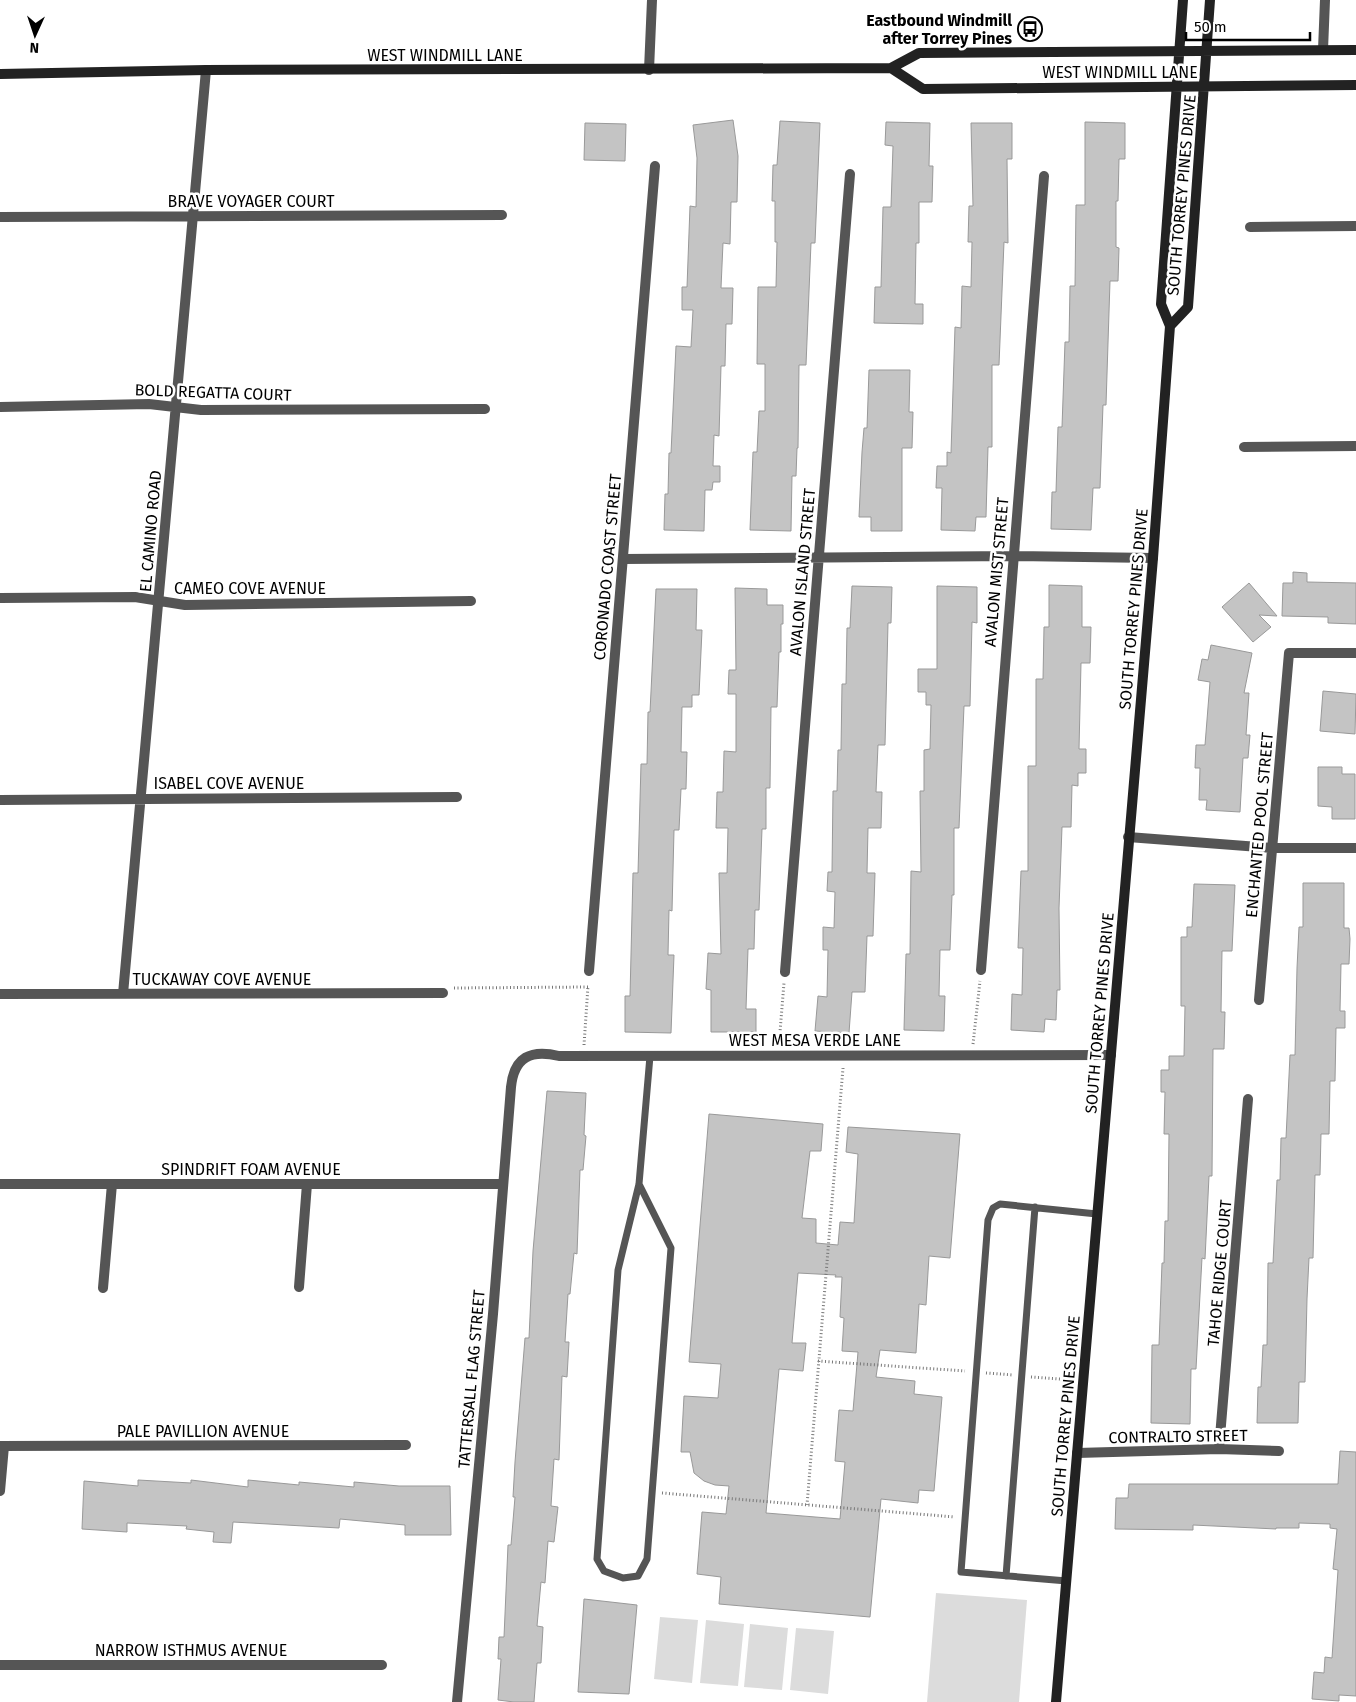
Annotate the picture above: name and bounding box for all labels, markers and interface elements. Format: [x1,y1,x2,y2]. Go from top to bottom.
north arrow [10,10,60,60]
scale bar [1186,10,1310,42]
place label: Eastbound Windmill after Torrey Pines [866,11,1012,48]
bus stop icon: Eastbound Windmill after Torrey Pines [1017,16,1043,42]
text: 50 m [1194,18,1227,36]
text: N [29,39,39,56]
street label: WEST WINDMILL LANE [367,46,523,65]
street label: WEST WINDMILL LANE [1042,63,1198,82]
street label: SOUTH TORREY PINES DRIVE [1163,94,1200,296]
street label: BRAVE VOYAGER COURT [168,192,335,211]
street label: BOLD REGATTA COURT [134,380,292,405]
street label: EL CAMINO ROAD [136,469,165,593]
street label: CORONADO COAST STREET [590,472,625,661]
street label: AVALON ISLAND STREET [786,487,819,657]
street label: AVALON MIST STREET [980,496,1013,648]
street label: SOUTH TORREY PINES DRIVE [1115,508,1152,710]
street label: CAMEO COVE AVENUE [174,579,326,598]
street label: ENCHANTED POOL STREET [1242,731,1277,919]
street label: ISABEL COVE AVENUE [154,774,304,793]
street label: SOUTH TORREY PINES DRIVE [1081,912,1118,1114]
street label: TUCKAWAY COVE AVENUE [133,970,311,989]
street label: WEST MESA VERDE LANE [729,1031,901,1050]
street label: SPINDRIFT FOAM AVENUE [161,1160,341,1179]
street label: TAHOE RIDGE COURT [1204,1198,1235,1347]
street label: TATTERSALL FLAG STREET [454,1288,489,1469]
street label: SOUTH TORREY PINES DRIVE [1047,1315,1084,1517]
street label: PALE PAVILLION AVENUE [117,1422,289,1441]
street label: CONTRALTO STREET [1108,1426,1248,1447]
street label: NARROW ISTHMUS AVENUE [95,1641,287,1660]

